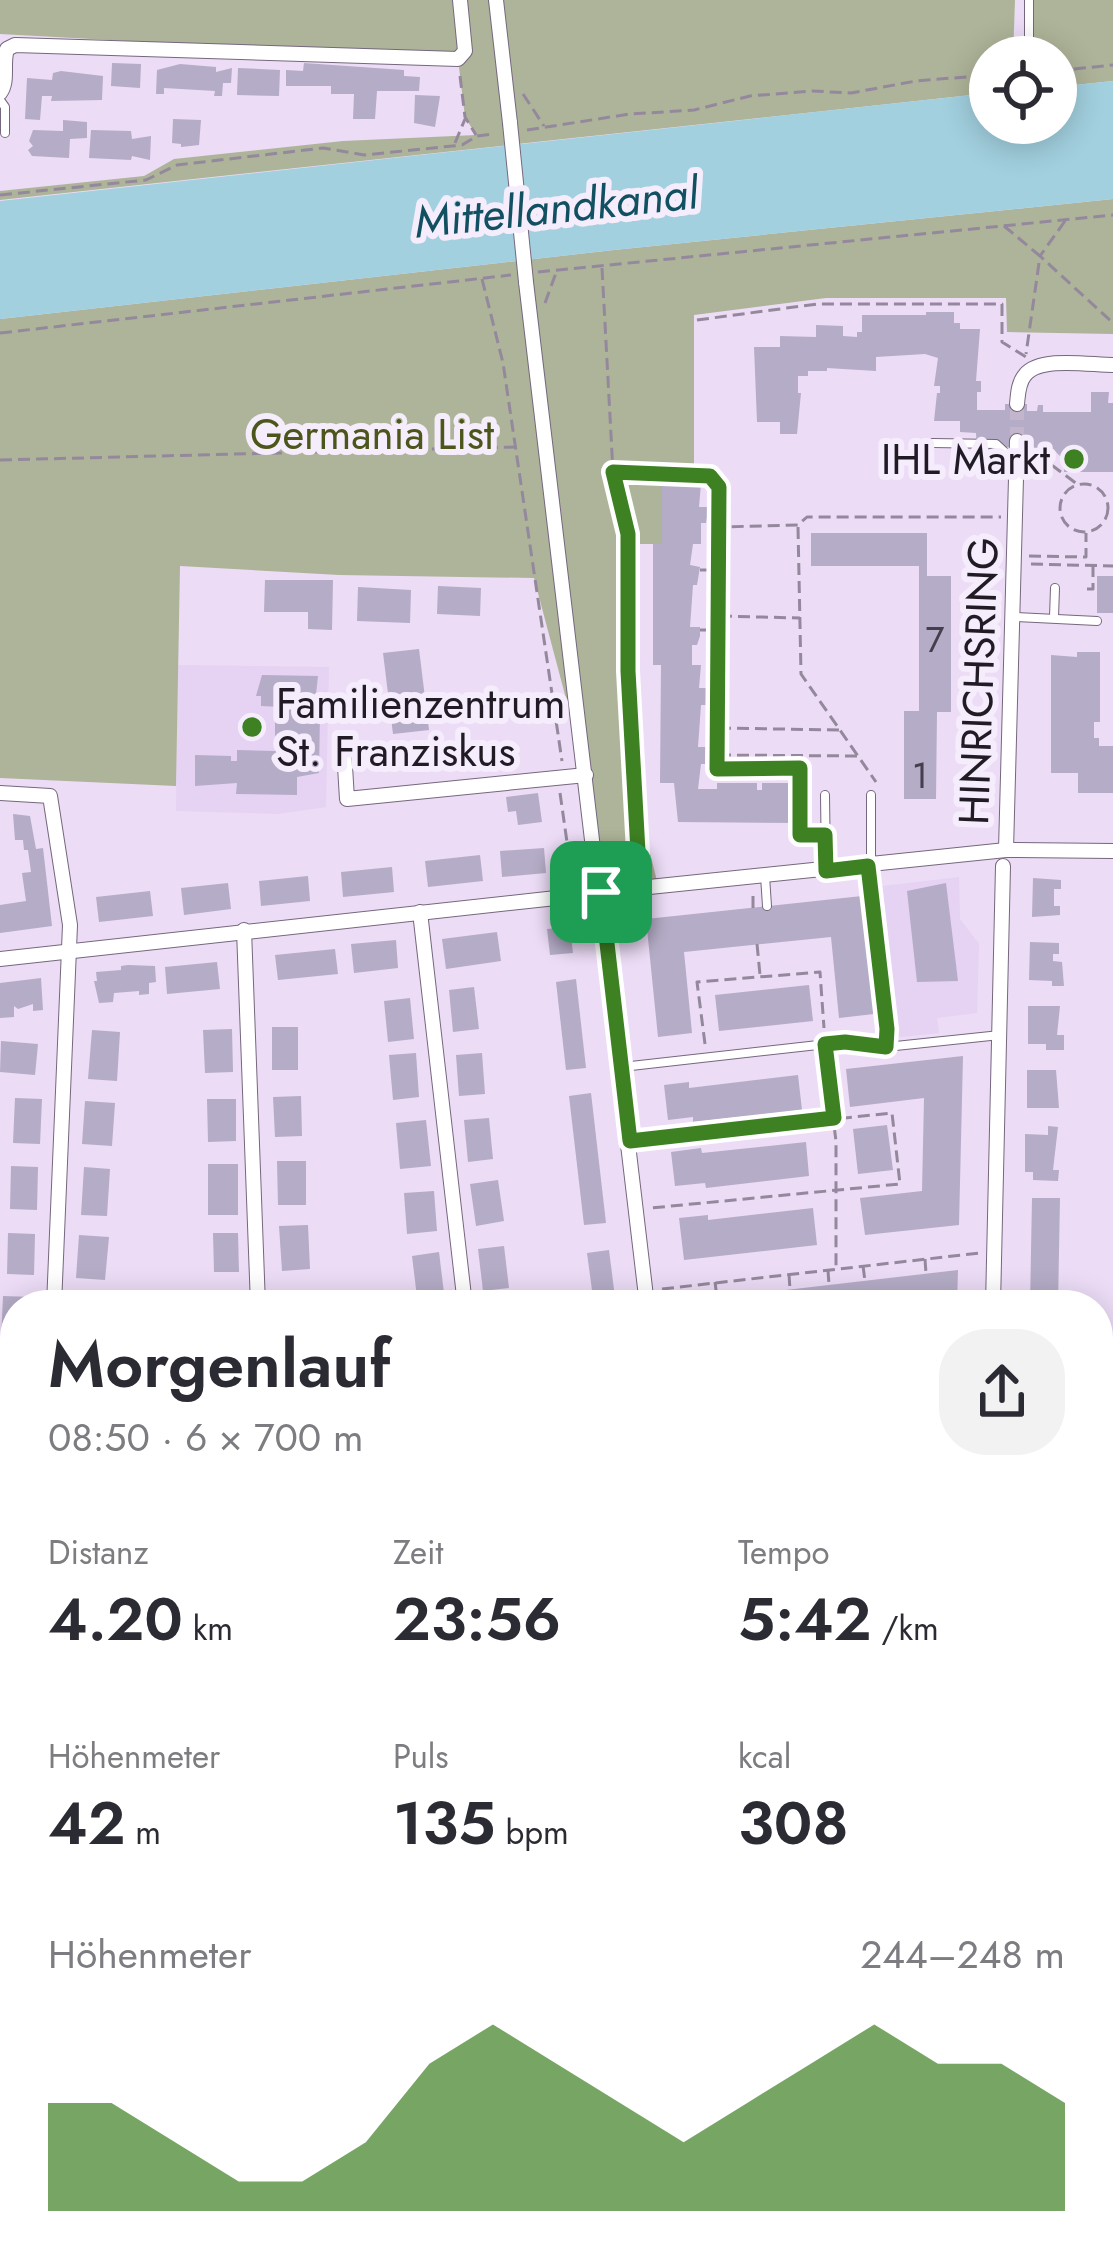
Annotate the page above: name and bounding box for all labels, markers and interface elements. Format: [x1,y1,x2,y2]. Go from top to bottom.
map controls [969,36,1077,144]
button: locate [969,36,1077,144]
water label: Mittellandkanal [411,160,703,255]
park label: Germania List [250,404,494,465]
place label: IHL Markt [881,429,1050,490]
marker: IHL Markt [1061,446,1087,472]
street label: HINRICHSRING [943,536,1014,826]
house number: 7 [926,613,945,665]
place label: Familienzentrum St. Franziskus [276,673,566,782]
marker: Familienzentrum St. Franziskus [239,714,265,740]
house number: 1 [912,749,928,801]
pin [550,841,652,943]
icon: arrive [568,859,634,925]
text: Morgenlauf [48,1316,391,1412]
button: share [939,1329,1065,1455]
text: 08:50 · 6 × 700 m [48,1409,363,1466]
text: Distanz [48,1529,149,1576]
text: Zeit [393,1529,444,1576]
text: Tempo [738,1529,830,1576]
text: 4.20 [48,1576,183,1663]
text: 23:56 [393,1576,561,1663]
text: 5:42 [738,1576,872,1663]
text: km [183,1605,233,1652]
text: /km [872,1605,939,1652]
text: Höhenmeter [48,1733,220,1780]
text: Puls [393,1733,449,1780]
text: kcal [738,1733,791,1780]
text: 42 [48,1780,125,1867]
text: 135 [393,1780,495,1867]
text: 308 [738,1780,849,1867]
text: m [125,1809,161,1856]
text: bpm [495,1809,569,1856]
text: Höhenmeter [48,1926,252,1983]
text: 244–248 m [860,1926,1065,1983]

